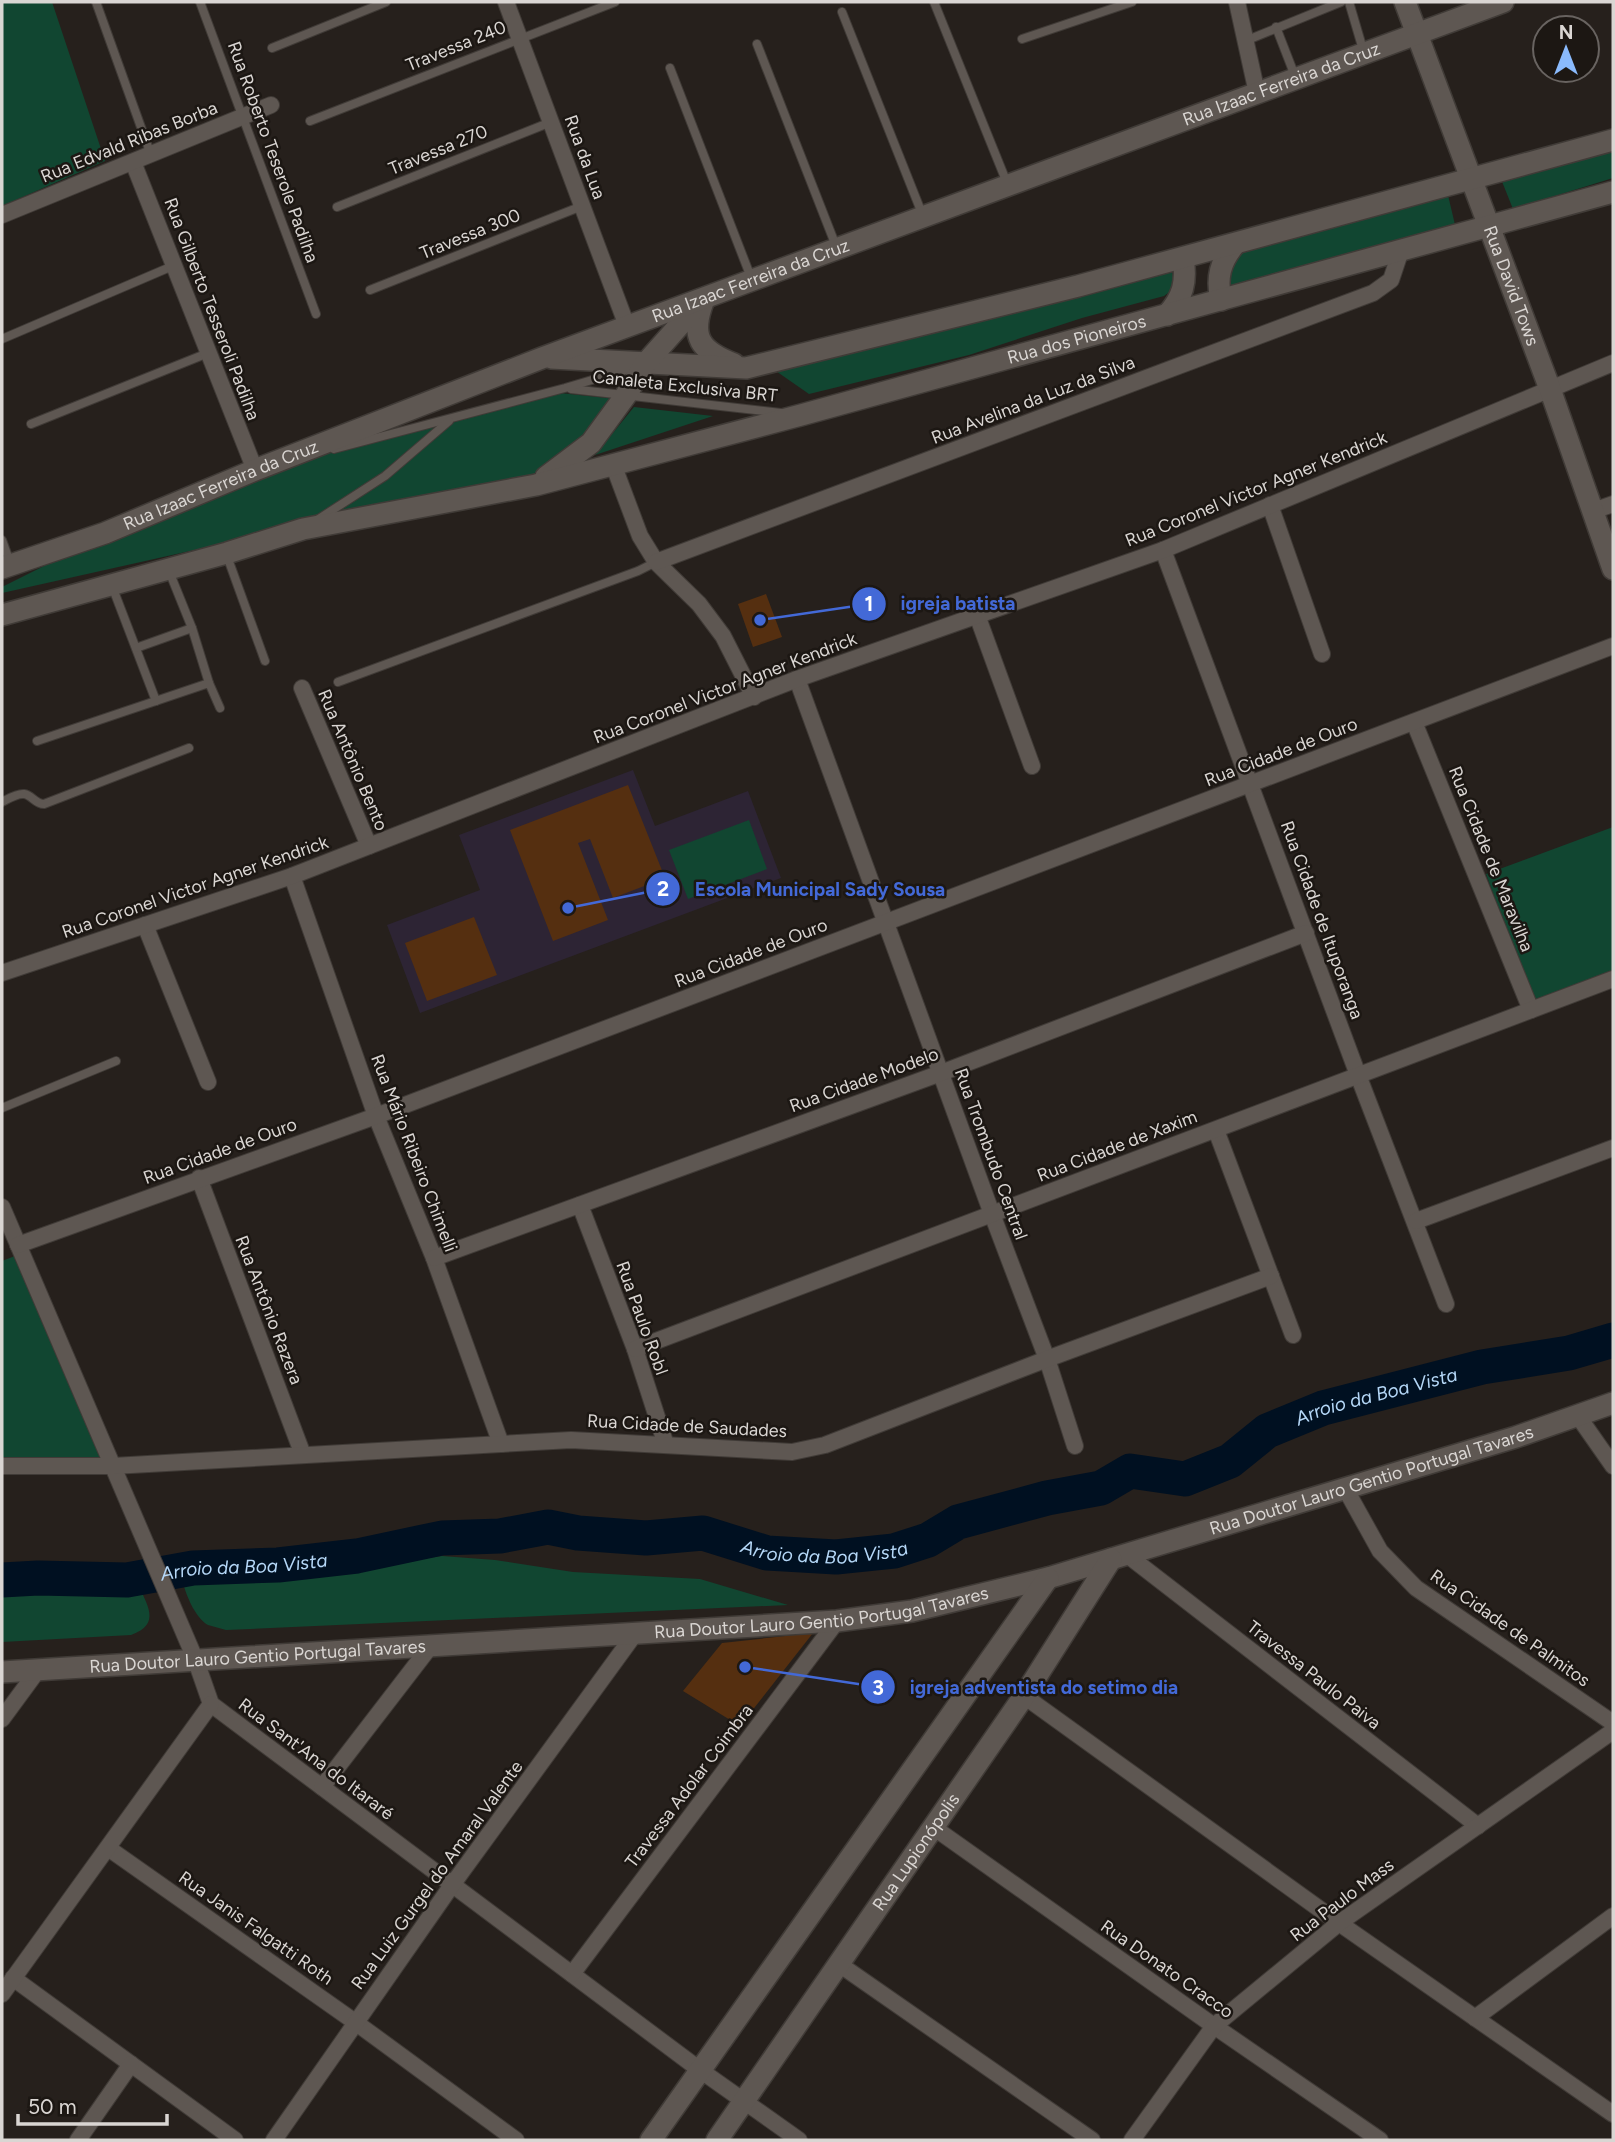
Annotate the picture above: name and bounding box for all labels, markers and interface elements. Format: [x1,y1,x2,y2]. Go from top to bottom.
north arrow [1531,14,1601,84]
street label: Travessa 240 [403,16,509,76]
text: N [1559,21,1573,44]
street label: Rua Izaac Ferreira da Cruz [1180,37,1383,131]
street label: Rua Roberto Teserole Padilha [223,38,323,266]
street label: Rua Edvald Ribas Borba [37,96,221,188]
street label: Rua da Lua [560,112,610,202]
street label: Travessa 270 [385,120,491,180]
street label: Rua Gilberto Tesseroli Padilha [159,195,265,423]
street label: Travessa 300 [417,204,523,264]
street label: Rua David Tows [1479,223,1544,349]
street label: Rua Izaac Ferreira da Cruz [649,234,852,327]
street label: Rua dos Pioneiros [1005,310,1148,369]
street label: Rua Avelina da Luz da Silva [928,351,1138,449]
street label: Canaleta Exclusiva BRT [591,365,779,407]
street label: Rua Coronel Victor Agner Kendrick [1122,426,1390,552]
street label: Rua Izaac Ferreira da Cruz [120,435,322,535]
callout: igreja batista [852,584,1030,624]
text: 1 [865,591,873,616]
text: igreja batista [901,592,1015,615]
street label: Rua Coronel Victor Agner Kendrick [590,627,860,748]
street label: Rua Antônio Bento [313,686,393,834]
street label: Rua Cidade de Ouro [1201,713,1361,791]
street label: Rua Cidade de Maravilha [1444,763,1538,955]
street label: Rua Cidade de Ituporanga [1276,818,1368,1022]
street label: Rua Coronel Victor Agner Kendrick [59,831,331,943]
callout: Escola Municipal Sady Sousa [645,869,959,909]
text: 2 [657,876,669,901]
text: Escola Municipal Sady Sousa [695,878,945,901]
street label: Rua Cidade de Ouro [671,914,831,992]
street label: Rua Cidade Modelo [786,1043,942,1117]
street label: Rua Mário Ribeiro Chimelli [366,1051,462,1255]
street label: Rua Trombudo Central [950,1065,1032,1243]
street label: Rua Cidade de Xaxim [1034,1105,1200,1187]
street label: Rua Cidade de Ouro [140,1113,300,1189]
street label: Rua Antônio Razera [230,1232,308,1388]
street label: Rua Paulo Robl [611,1258,673,1378]
water label: Arroio da Boa Vista [1291,1363,1460,1431]
street label: Rua Cidade de Saudades [586,1410,788,1442]
street label: Rua Doutor Lauro Gentio Portugal Tavares [1207,1421,1536,1540]
water label: Arroio da Boa Vista [737,1534,911,1569]
water label: Arroio da Boa Vista [158,1548,329,1586]
street label: Rua Cidade de Palmitos [1426,1565,1594,1691]
street label: Rua Doutor Lauro Gentio Portugal Tavares [654,1582,991,1643]
street label: Travessa Paulo Paiva [1243,1616,1385,1734]
street label: Rua Doutor Lauro Gentio Portugal Tavares [89,1635,426,1678]
callout: igreja adventista do setimo dia [861,1667,1192,1707]
text: 3 [872,1675,884,1700]
text: igreja adventista do setimo dia [910,1676,1178,1699]
street label: Rua Sant'Ana do Itararé [234,1693,398,1825]
street label: Travessa Adolar Coimbra [620,1700,758,1872]
street label: Rua Luiz Gurgel do Amaral Valente [347,1756,528,1994]
street label: Rua Lupionópolis [868,1789,964,1915]
street label: Rua Paulo Mass [1286,1854,1398,1946]
street label: Rua Janis Falgatti Roth [174,1866,338,1990]
street label: Rua Donato Cracco [1096,1915,1238,2023]
scale bar [18,2082,166,2126]
text: 50 m [28,2094,77,2119]

